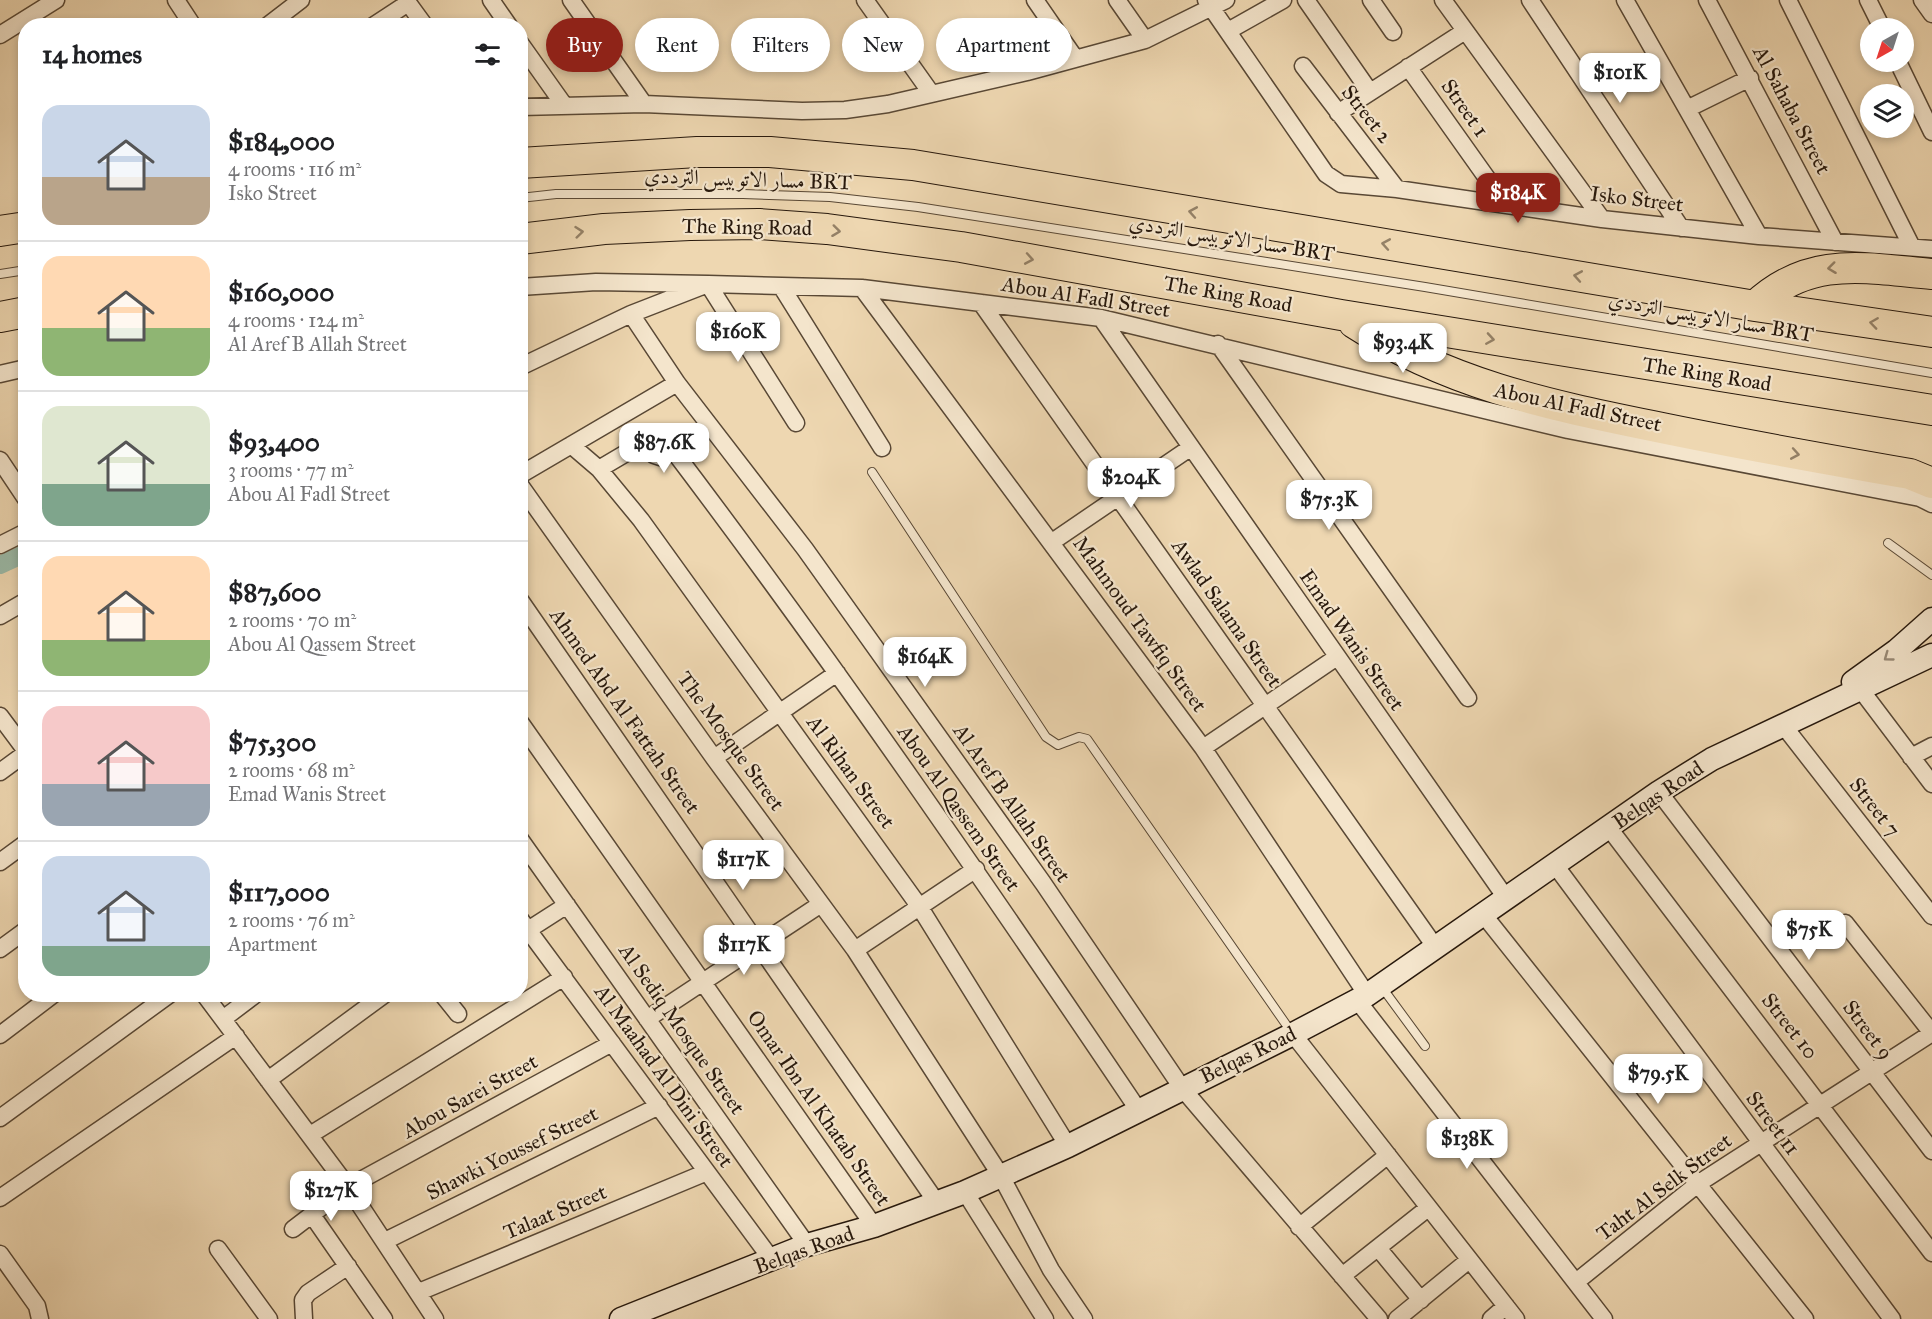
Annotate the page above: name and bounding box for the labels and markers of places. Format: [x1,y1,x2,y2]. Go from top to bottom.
pin: $101K [1578,53,1662,104]
pin: $184K [1476,173,1560,224]
pin: $160K [696,312,780,363]
pin: $93.4K [1354,323,1452,374]
pin: $87.6K [615,423,713,474]
pin: $204K [1089,458,1173,509]
pin: $75.3K [1280,480,1378,531]
pin: $164K [883,637,967,688]
pin: $117K [701,840,785,891]
pin: $75K [1773,910,1845,961]
pin: $117K [702,925,786,976]
pin: $79.5K [1609,1054,1707,1105]
pin: $138K [1425,1119,1509,1170]
pin: $127K [289,1171,373,1222]

